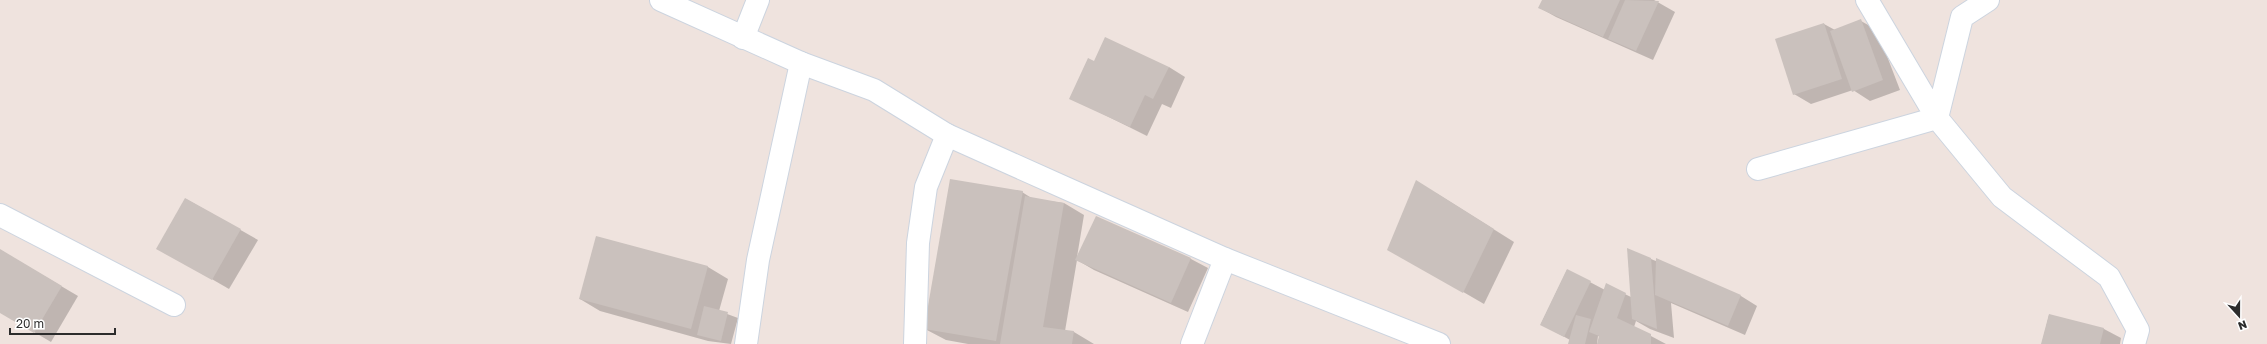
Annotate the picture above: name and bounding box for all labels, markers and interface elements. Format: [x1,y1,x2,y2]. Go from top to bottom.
north arrow [2219,296,2259,336]
scale bar [10,310,115,336]
text: 20 m [16,316,44,331]
text: N [2237,318,2249,333]

